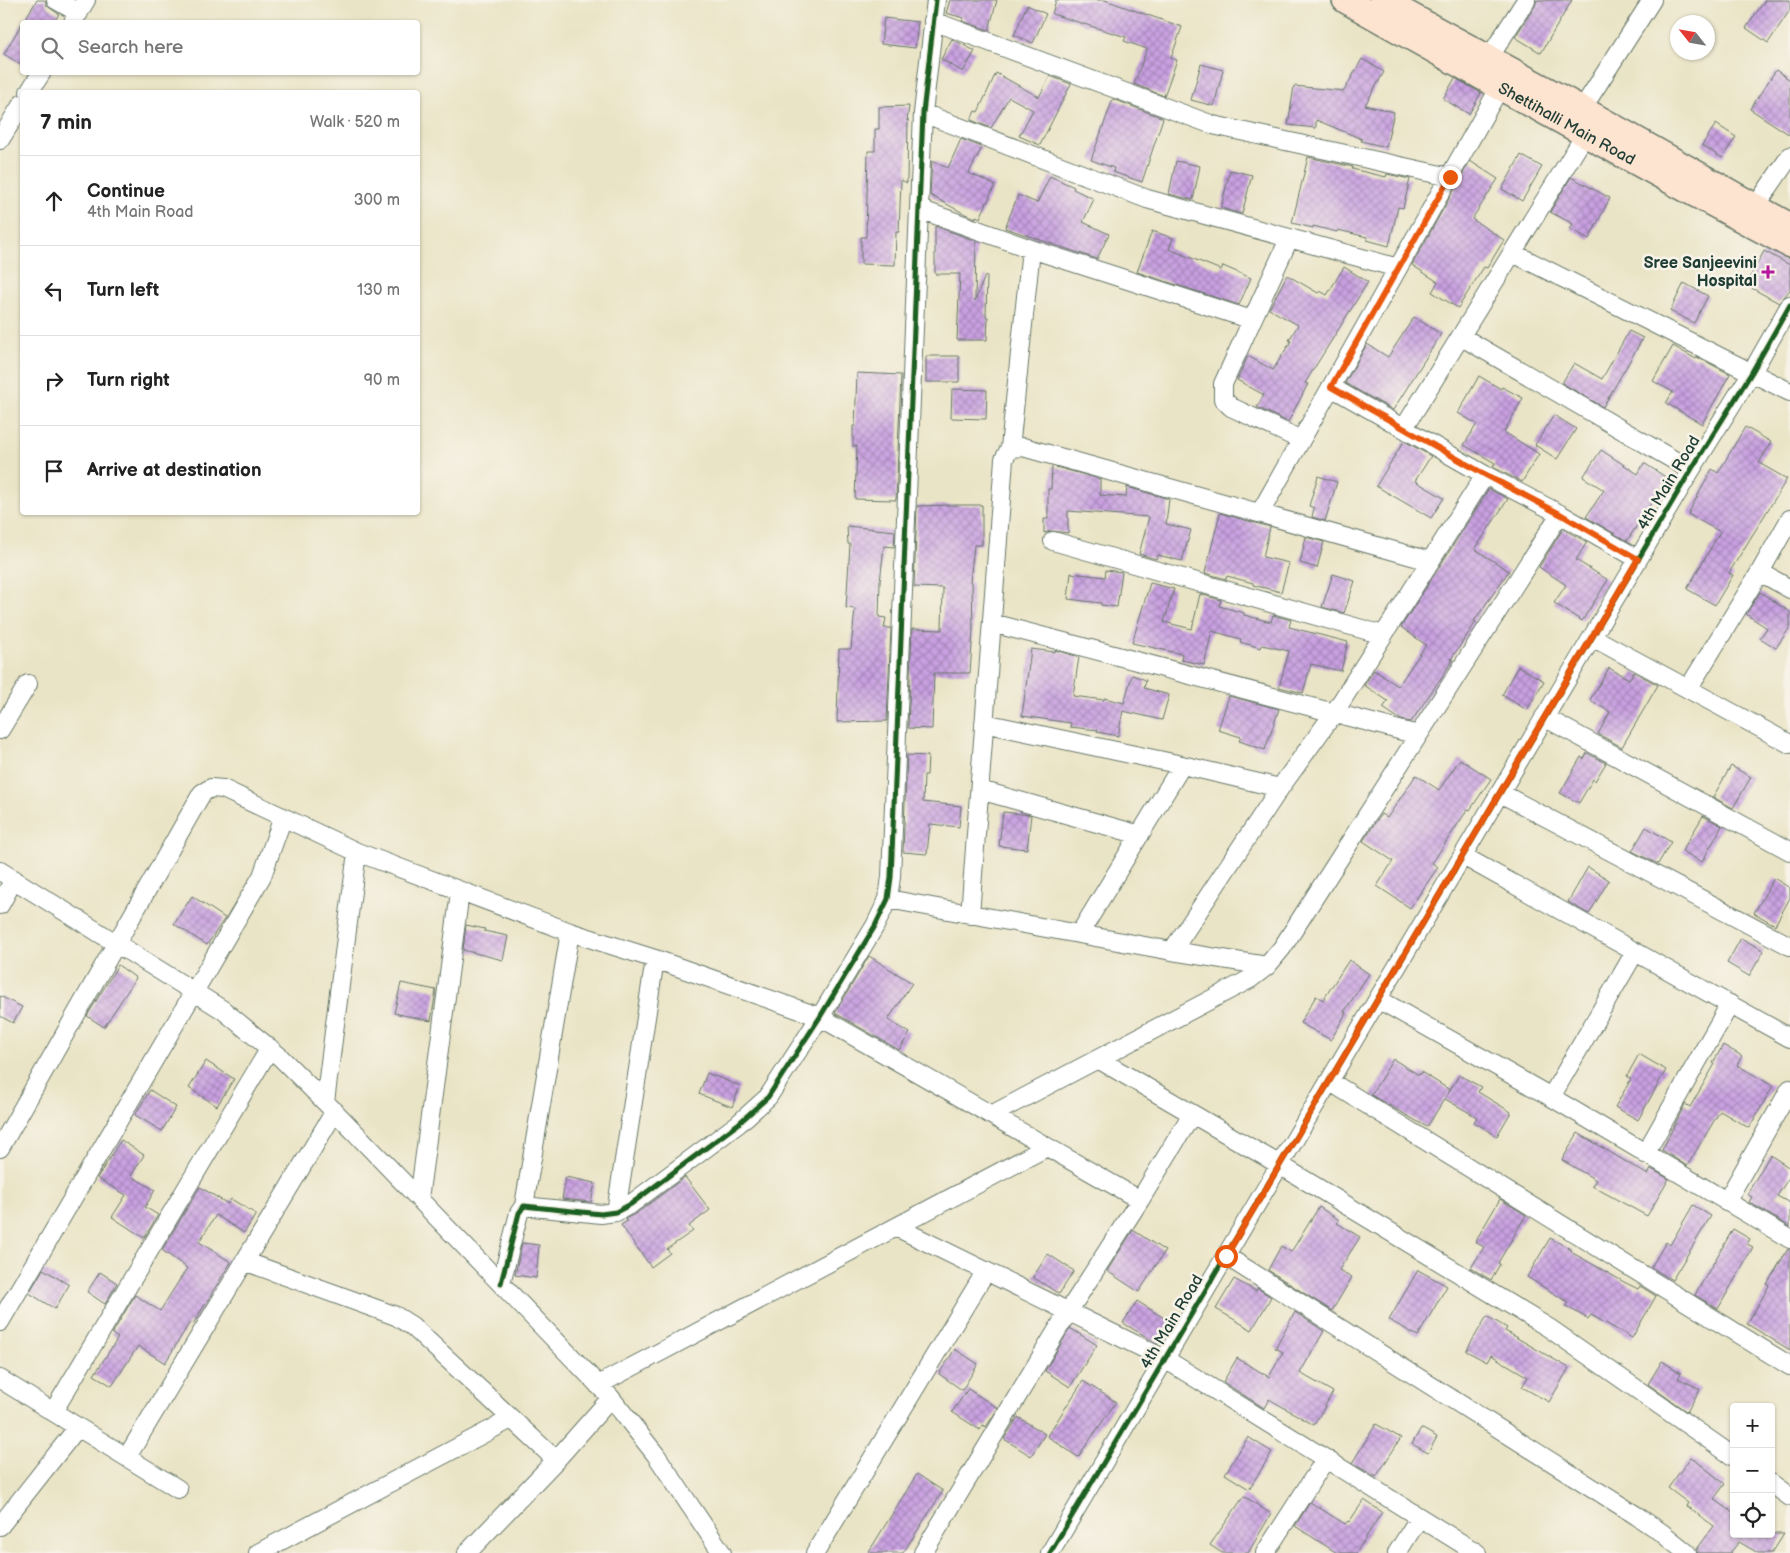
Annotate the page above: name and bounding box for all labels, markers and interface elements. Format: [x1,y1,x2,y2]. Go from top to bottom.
north arrow [1670,15,1715,60]
search box [20,20,420,75]
icon: search [38,34,66,62]
text: Search here [78,36,183,59]
street label: Shettihalli Main Road [1495,79,1638,169]
text: 7 min [40,110,92,135]
text: Walk · 520 m [310,113,400,132]
route end [1439,166,1462,189]
text: Continue [87,180,165,203]
icon: ahead [40,187,68,215]
text: 300 m [354,191,400,210]
text: 4th Main Road [87,203,193,222]
place label: Sree Sanjeevini Hospital [1644,254,1757,291]
marker: Sree Sanjeevini Hospital [1761,265,1775,279]
icon: left [40,277,68,305]
text: Turn left [87,279,159,302]
text: 130 m [357,281,400,300]
icon: right [40,367,68,395]
text: Turn right [87,369,170,392]
text: 90 m [364,371,400,390]
street label: 4th Main Road [1633,432,1705,534]
icon: arrive [40,457,68,485]
text: Arrive at destination [87,459,262,482]
route start [1215,1245,1238,1268]
street label: 4th Main Road [1136,1271,1208,1373]
map controls [1730,1403,1775,1538]
button: + [1730,1403,1775,1448]
button: − [1730,1448,1775,1493]
button: locate [1730,1493,1775,1538]

